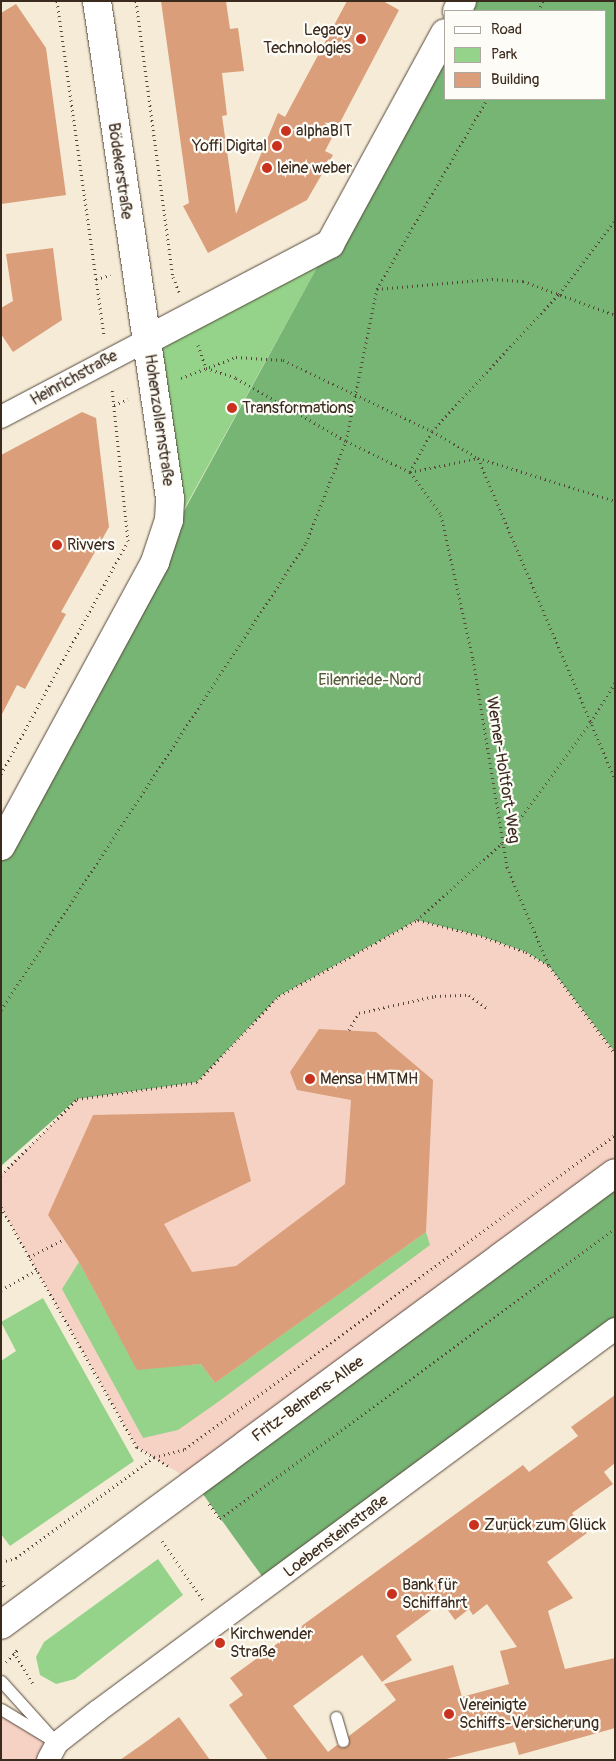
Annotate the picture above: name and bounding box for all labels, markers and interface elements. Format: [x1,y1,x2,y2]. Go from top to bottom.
legend [444,10,606,100]
place label: Legacy Technologies [263,20,351,58]
text: Road [491,20,522,39]
marker: Legacy Technologies [355,33,367,45]
text: Park [491,45,517,64]
text: Building [491,70,539,89]
street label: Bödekerstraße [104,121,136,221]
place label: alphaBIT [296,121,352,141]
marker: alphaBIT [280,125,292,137]
place label: Yoffi Digital [192,136,267,156]
marker: Yoffi Digital [271,140,283,152]
place label: leine weber [277,158,352,178]
marker: leine weber [261,162,273,174]
street label: Heinrichstraße [27,346,121,410]
street label: Hohenzollernstraße [140,353,178,487]
place label: Transformations [242,398,354,418]
marker: Transformations [226,402,238,414]
place label: Rivvers [67,535,115,555]
marker: Rivvers [51,539,63,551]
park label: Eilenriede-Nord [318,670,422,690]
street label: Werner-Holtfort-Weg [482,695,524,845]
place label: Mensa HMTMH [320,1069,418,1089]
marker: Mensa HMTMH [304,1073,316,1085]
street label: Fritz-Behrens-Allee [248,1352,368,1446]
street label: Loebensteinstraße [280,1490,392,1582]
place label: Zurück zum Glück [484,1515,606,1535]
marker: Zurück zum Glück [468,1519,480,1531]
place label: Bank für Schiffahrt [402,1575,468,1613]
marker: Bank für Schiffahrt [386,1588,398,1600]
place label: Kirchwender Straße [230,1624,313,1662]
marker: Kirchwender Straße [214,1637,226,1649]
place label: Vereinigte Schiffs-Versicherung [459,1695,599,1733]
marker: Vereinigte Schiffs-Versicherung [443,1708,455,1720]

